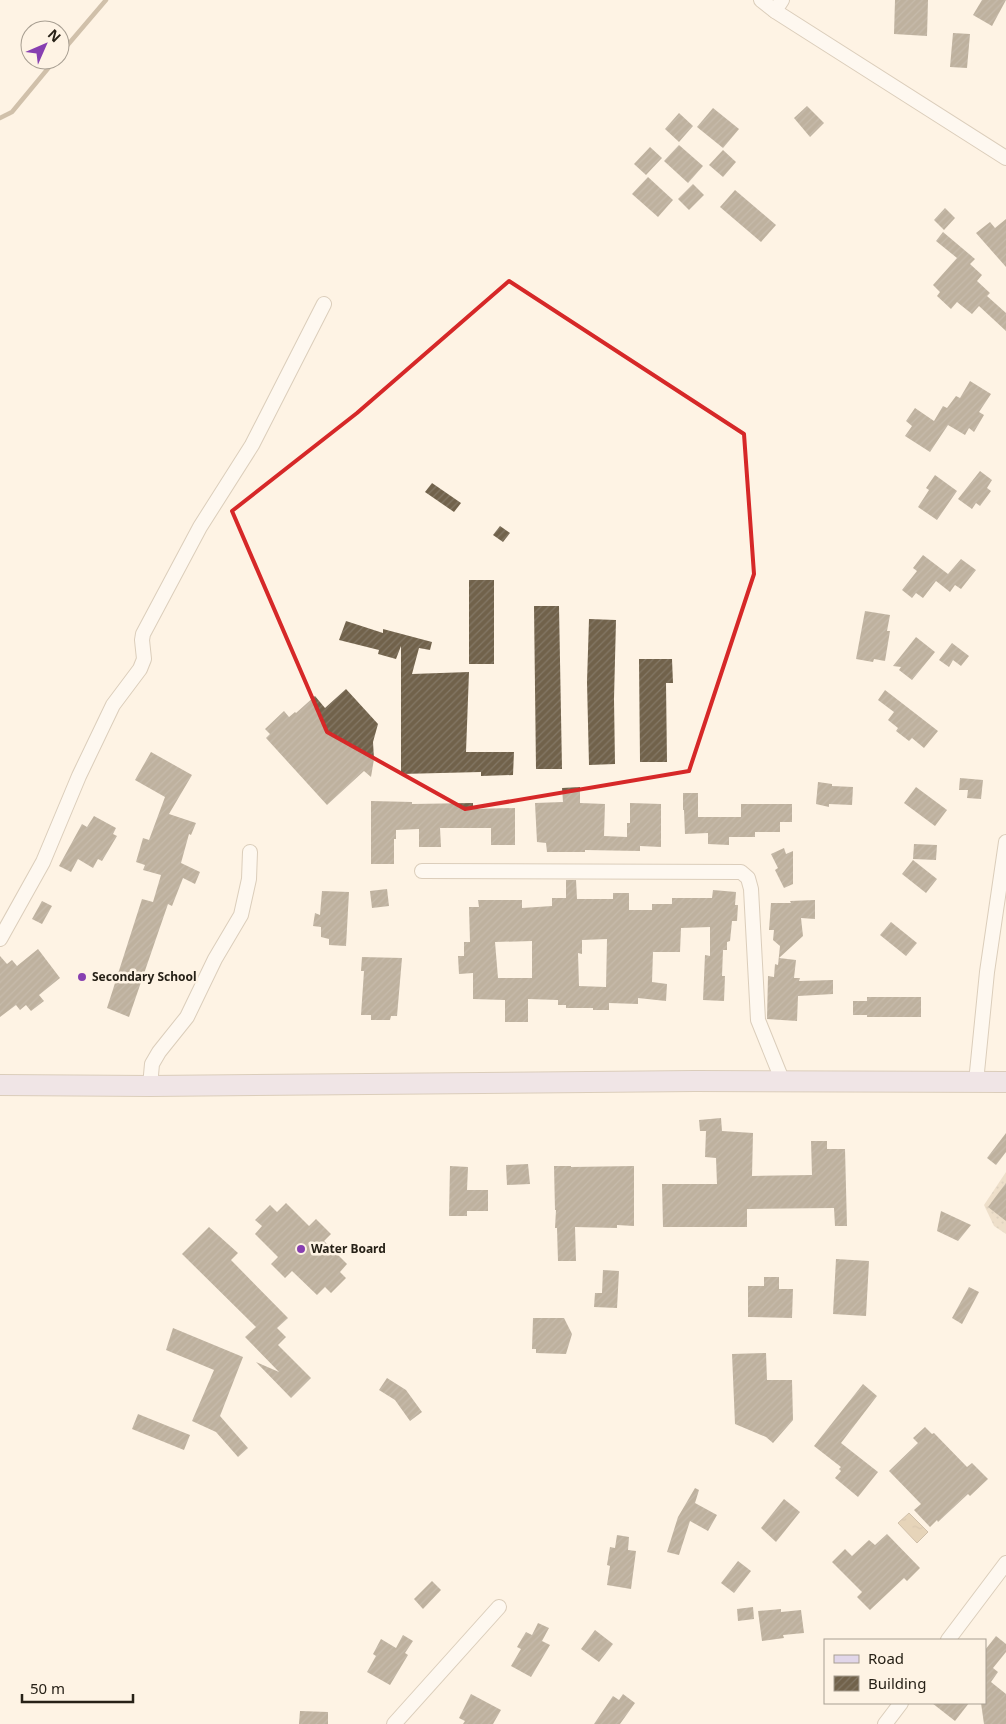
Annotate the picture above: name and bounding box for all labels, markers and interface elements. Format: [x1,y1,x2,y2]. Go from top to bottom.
north arrow [20,20,70,70]
text: N [44,25,65,46]
place label: Secondary School [92,968,197,985]
marker: Secondary School [76,971,88,983]
place label: Water Board [311,1240,386,1257]
marker: Water Board [295,1243,307,1255]
legend [824,1639,986,1704]
text: Road [868,1648,904,1668]
scale bar [22,1672,134,1704]
text: Building [868,1673,926,1693]
text: 50 m [30,1678,65,1698]

